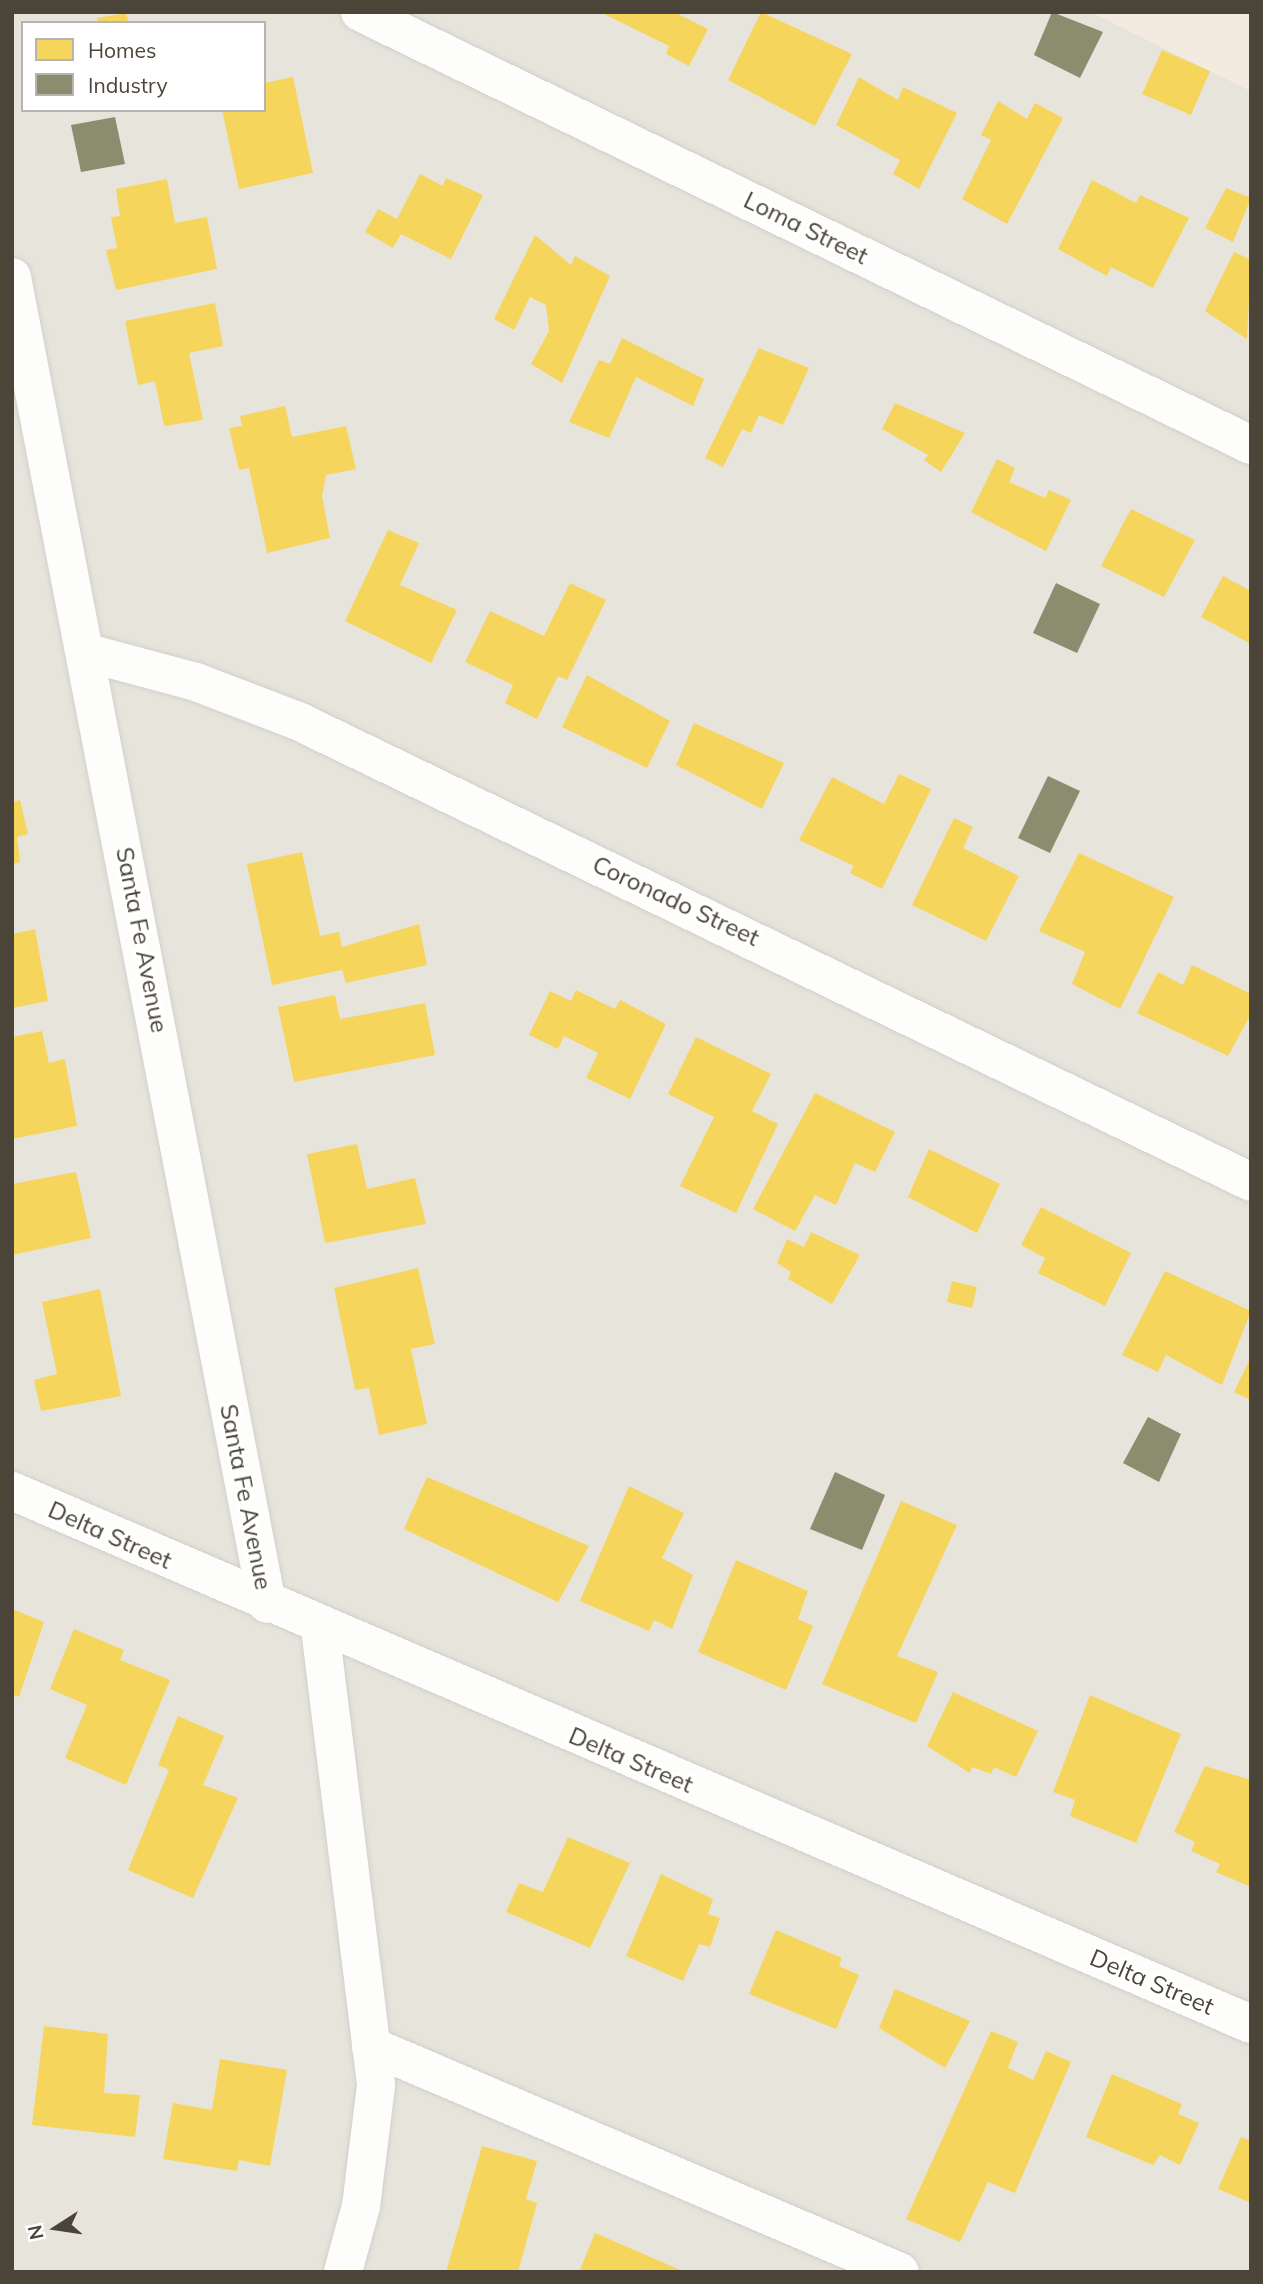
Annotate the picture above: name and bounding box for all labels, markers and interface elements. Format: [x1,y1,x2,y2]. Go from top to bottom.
legend [21,21,266,112]
text: Homes [88,37,156,63]
text: Industry [88,72,168,98]
street label: Loma Street [739,186,873,270]
street label: Santa Fe Avenue [110,845,174,1035]
street label: Coronado Street [588,850,764,952]
street label: Santa Fe Avenue [214,1402,278,1592]
street label: Delta Street [44,1495,176,1575]
street label: Delta Street [565,1721,697,1799]
street label: Delta Street [1086,1943,1218,2021]
north arrow [21,2193,91,2263]
text: N [22,2223,49,2242]

